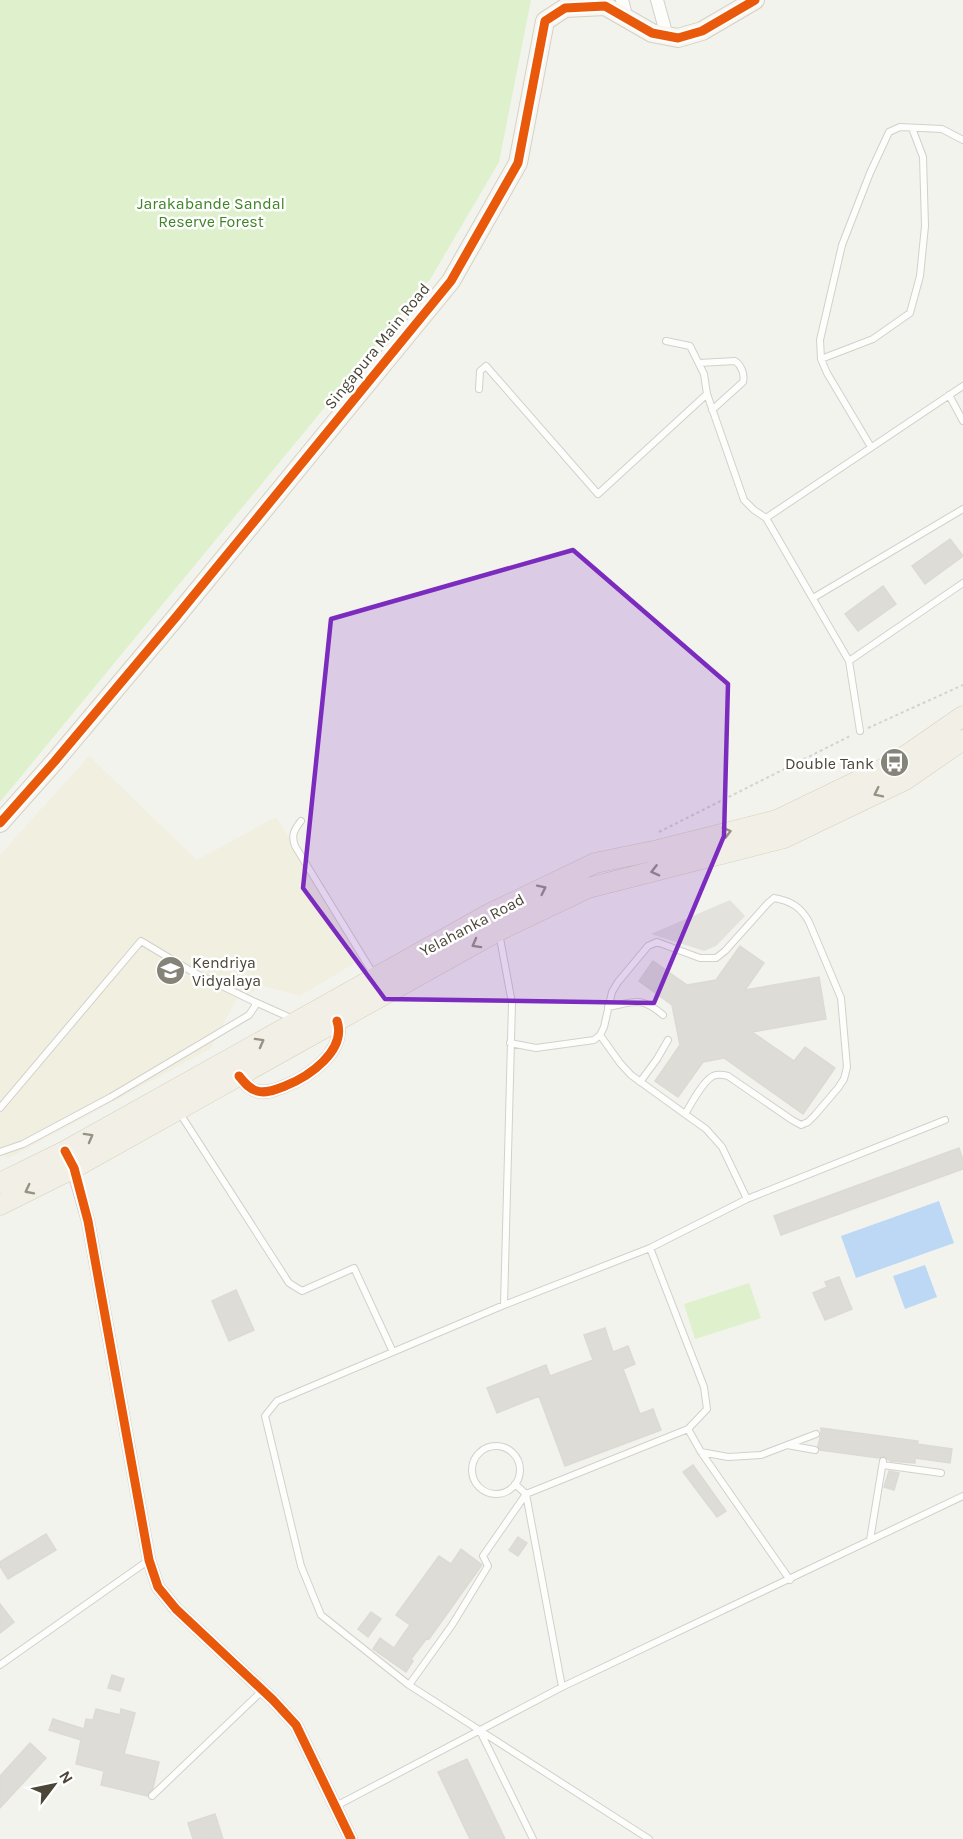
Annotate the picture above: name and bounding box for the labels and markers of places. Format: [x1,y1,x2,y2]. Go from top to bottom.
bus stop icon: Double Tank [879,747,911,779]
place label: Double Tank [785,754,874,773]
place label: Kendriya Vidyalaya [192,953,261,990]
school or university icon: Kendriya Vidyalaya [155,955,187,987]

